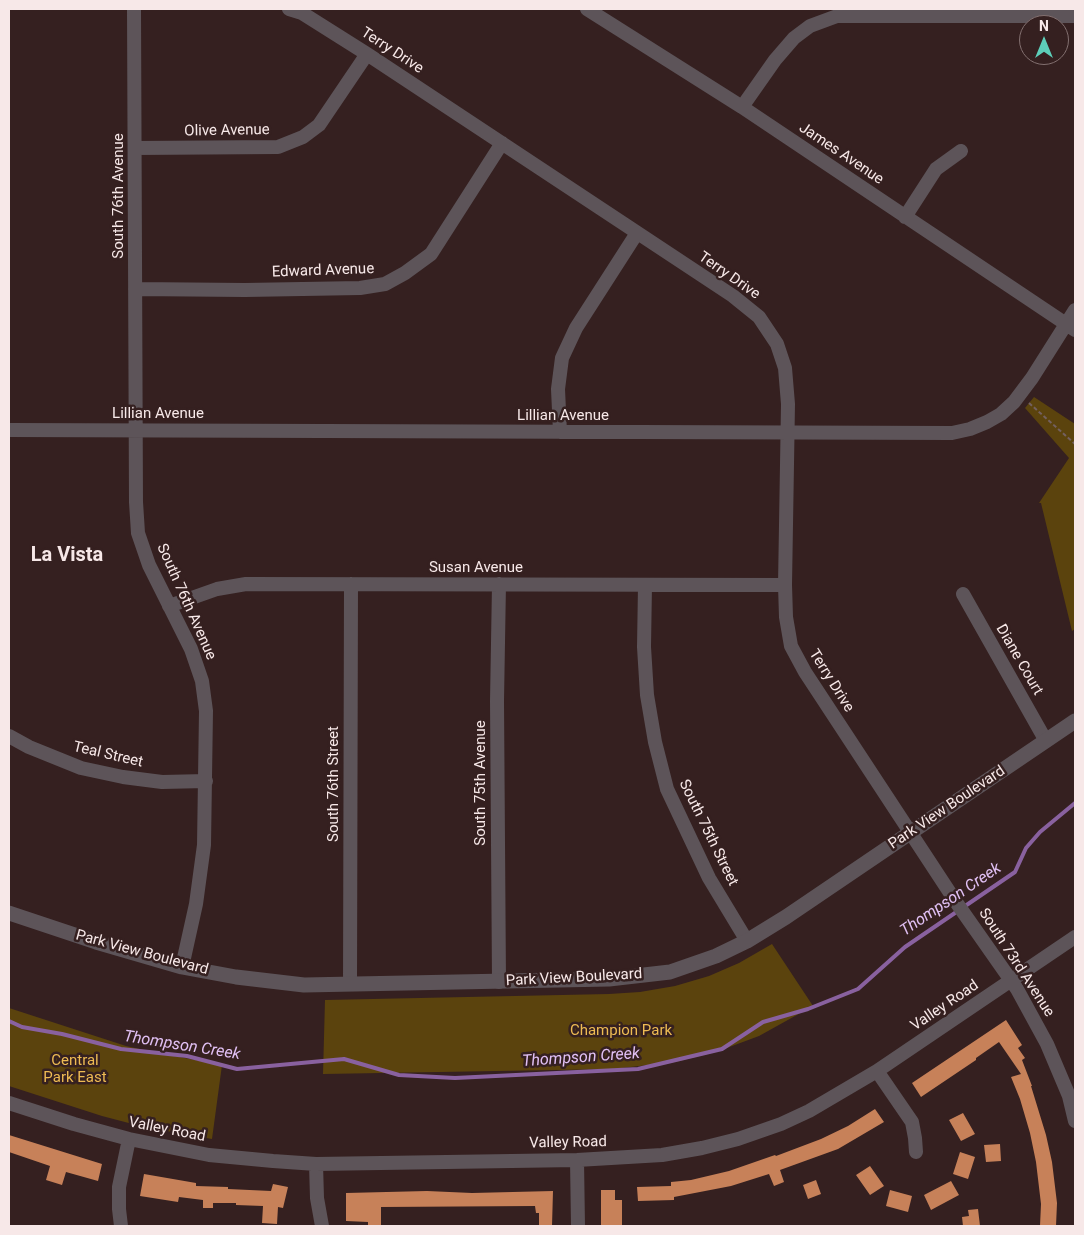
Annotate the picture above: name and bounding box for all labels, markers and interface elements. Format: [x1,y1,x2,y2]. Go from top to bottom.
north arrow [1019,15,1069,65]
text: N [1039,18,1049,34]
street label: Terry Drive [357,24,427,78]
street label: James Avenue [795,119,887,189]
street label: Olive Avenue [184,121,270,141]
street label: South 76th Avenue [110,133,128,259]
street label: Terry Drive [695,248,763,304]
street label: Edward Avenue [271,260,375,282]
street label: Lillian Avenue [112,405,204,423]
street label: Lillian Avenue [517,407,609,425]
street label: South 76th Avenue [152,541,220,663]
district label: La Vista [31,544,103,568]
street label: Susan Avenue [429,559,523,577]
street label: Diane Court [992,621,1046,699]
street label: Terry Drive [805,646,857,716]
street label: South 75th Avenue [472,720,490,846]
street label: South 76th Street [325,726,343,842]
street label: Teal Street [71,738,145,772]
street label: Park View Boulevard [885,762,1009,854]
street label: South 75th Street [674,777,742,889]
water label: Thompson Creek [897,859,1005,941]
street label: South 73rd Avenue [974,905,1058,1021]
street label: Park View Boulevard [74,927,210,979]
street label: Park View Boulevard [505,965,643,991]
street label: Valley Road [908,977,982,1035]
park label: Champion Park [570,1022,672,1040]
water label: Thompson Creek [122,1027,242,1065]
water label: Thompson Creek [522,1044,640,1072]
park label: Central Park East [43,1052,107,1087]
street label: Valley Road [127,1114,207,1146]
street label: Valley Road [529,1133,607,1153]

